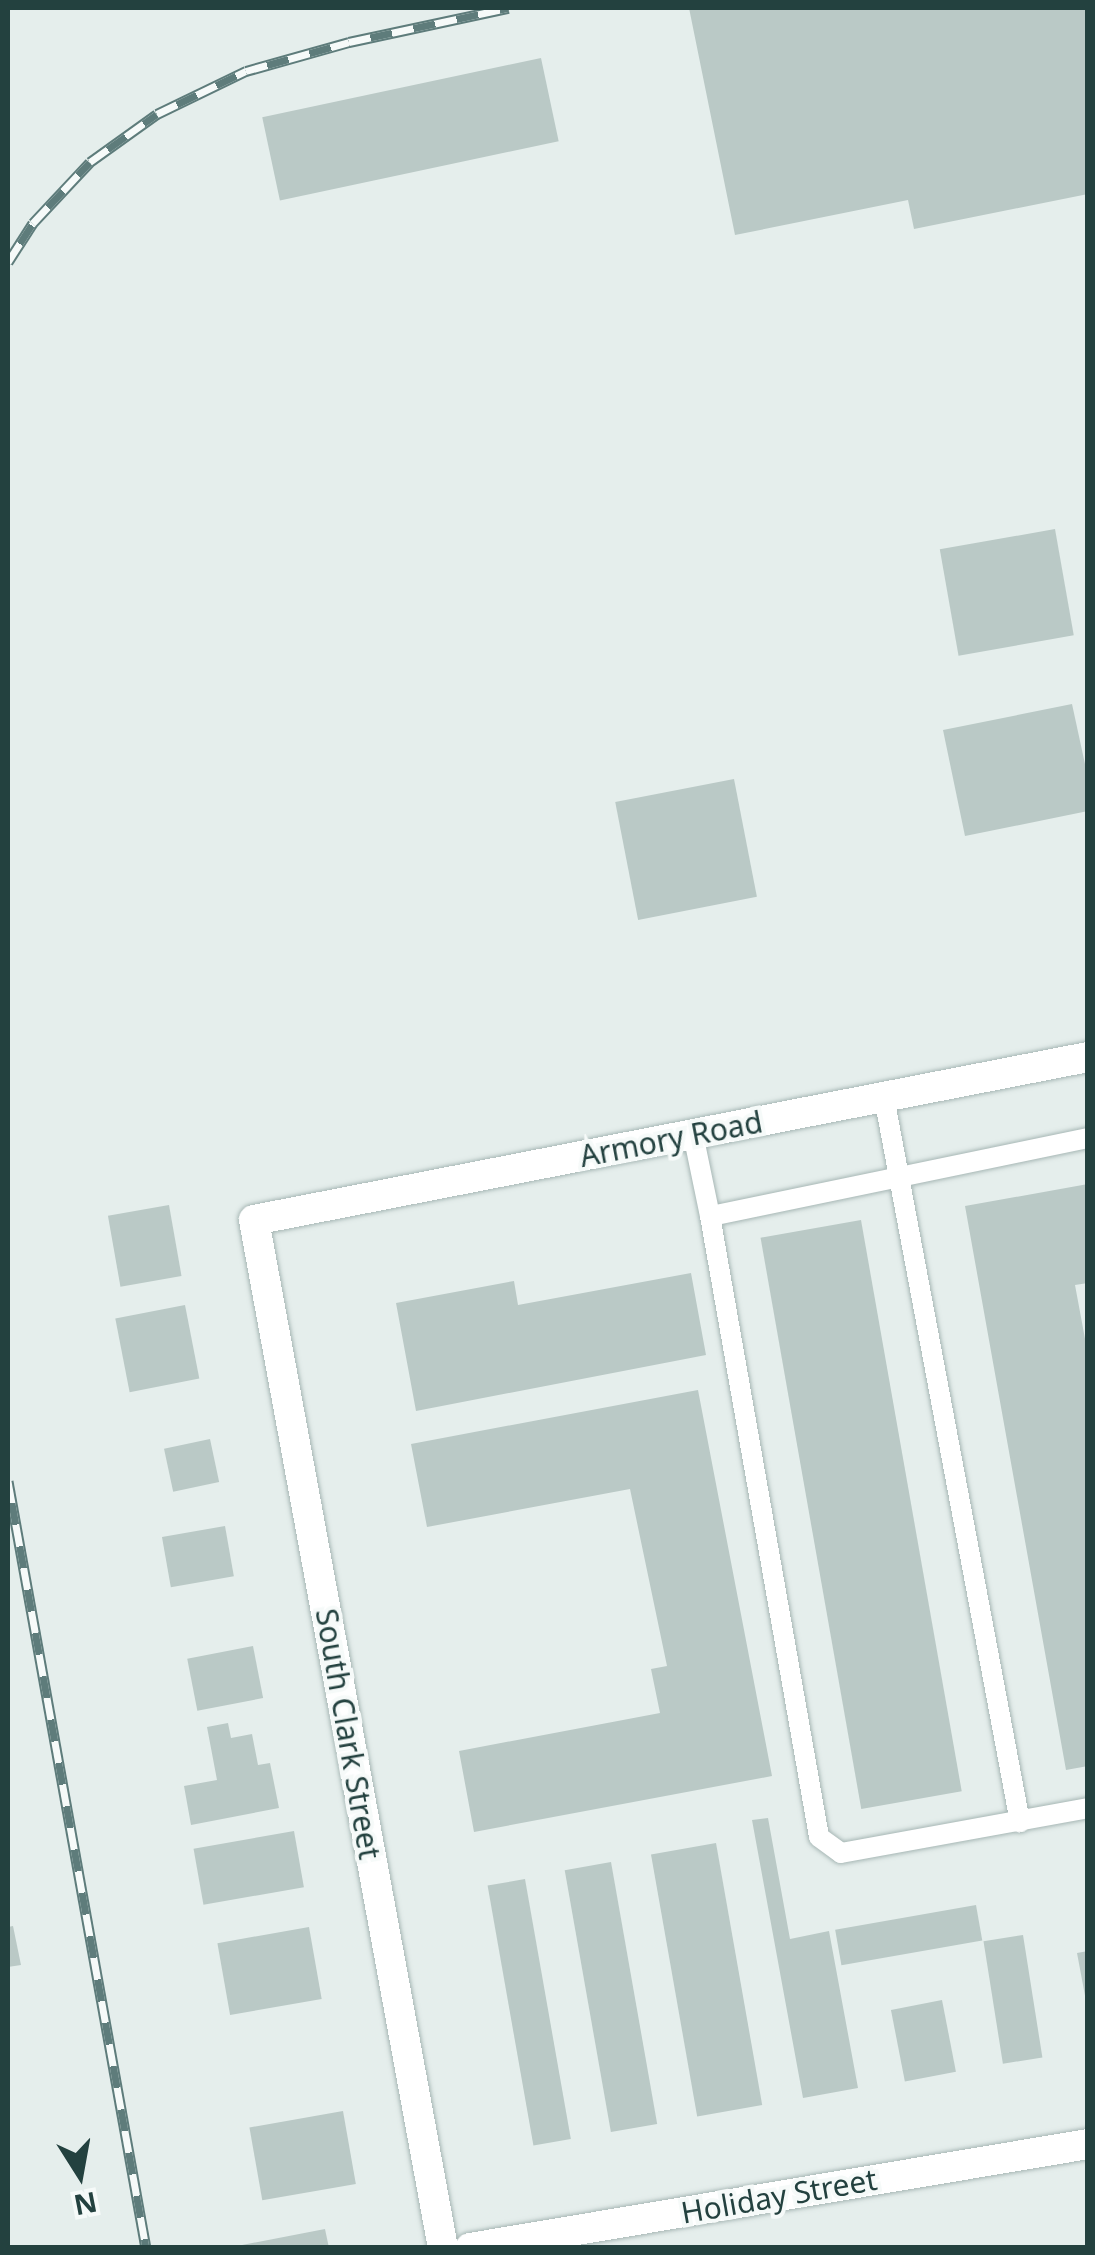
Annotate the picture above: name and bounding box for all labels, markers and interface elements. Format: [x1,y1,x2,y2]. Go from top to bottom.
street label: Armory Road [577,1104,765,1174]
street label: South Clark Street [308,1606,388,1862]
north arrow [30,2125,130,2225]
street label: Holiday Street [678,2161,880,2231]
text: N [71,2184,101,2225]

